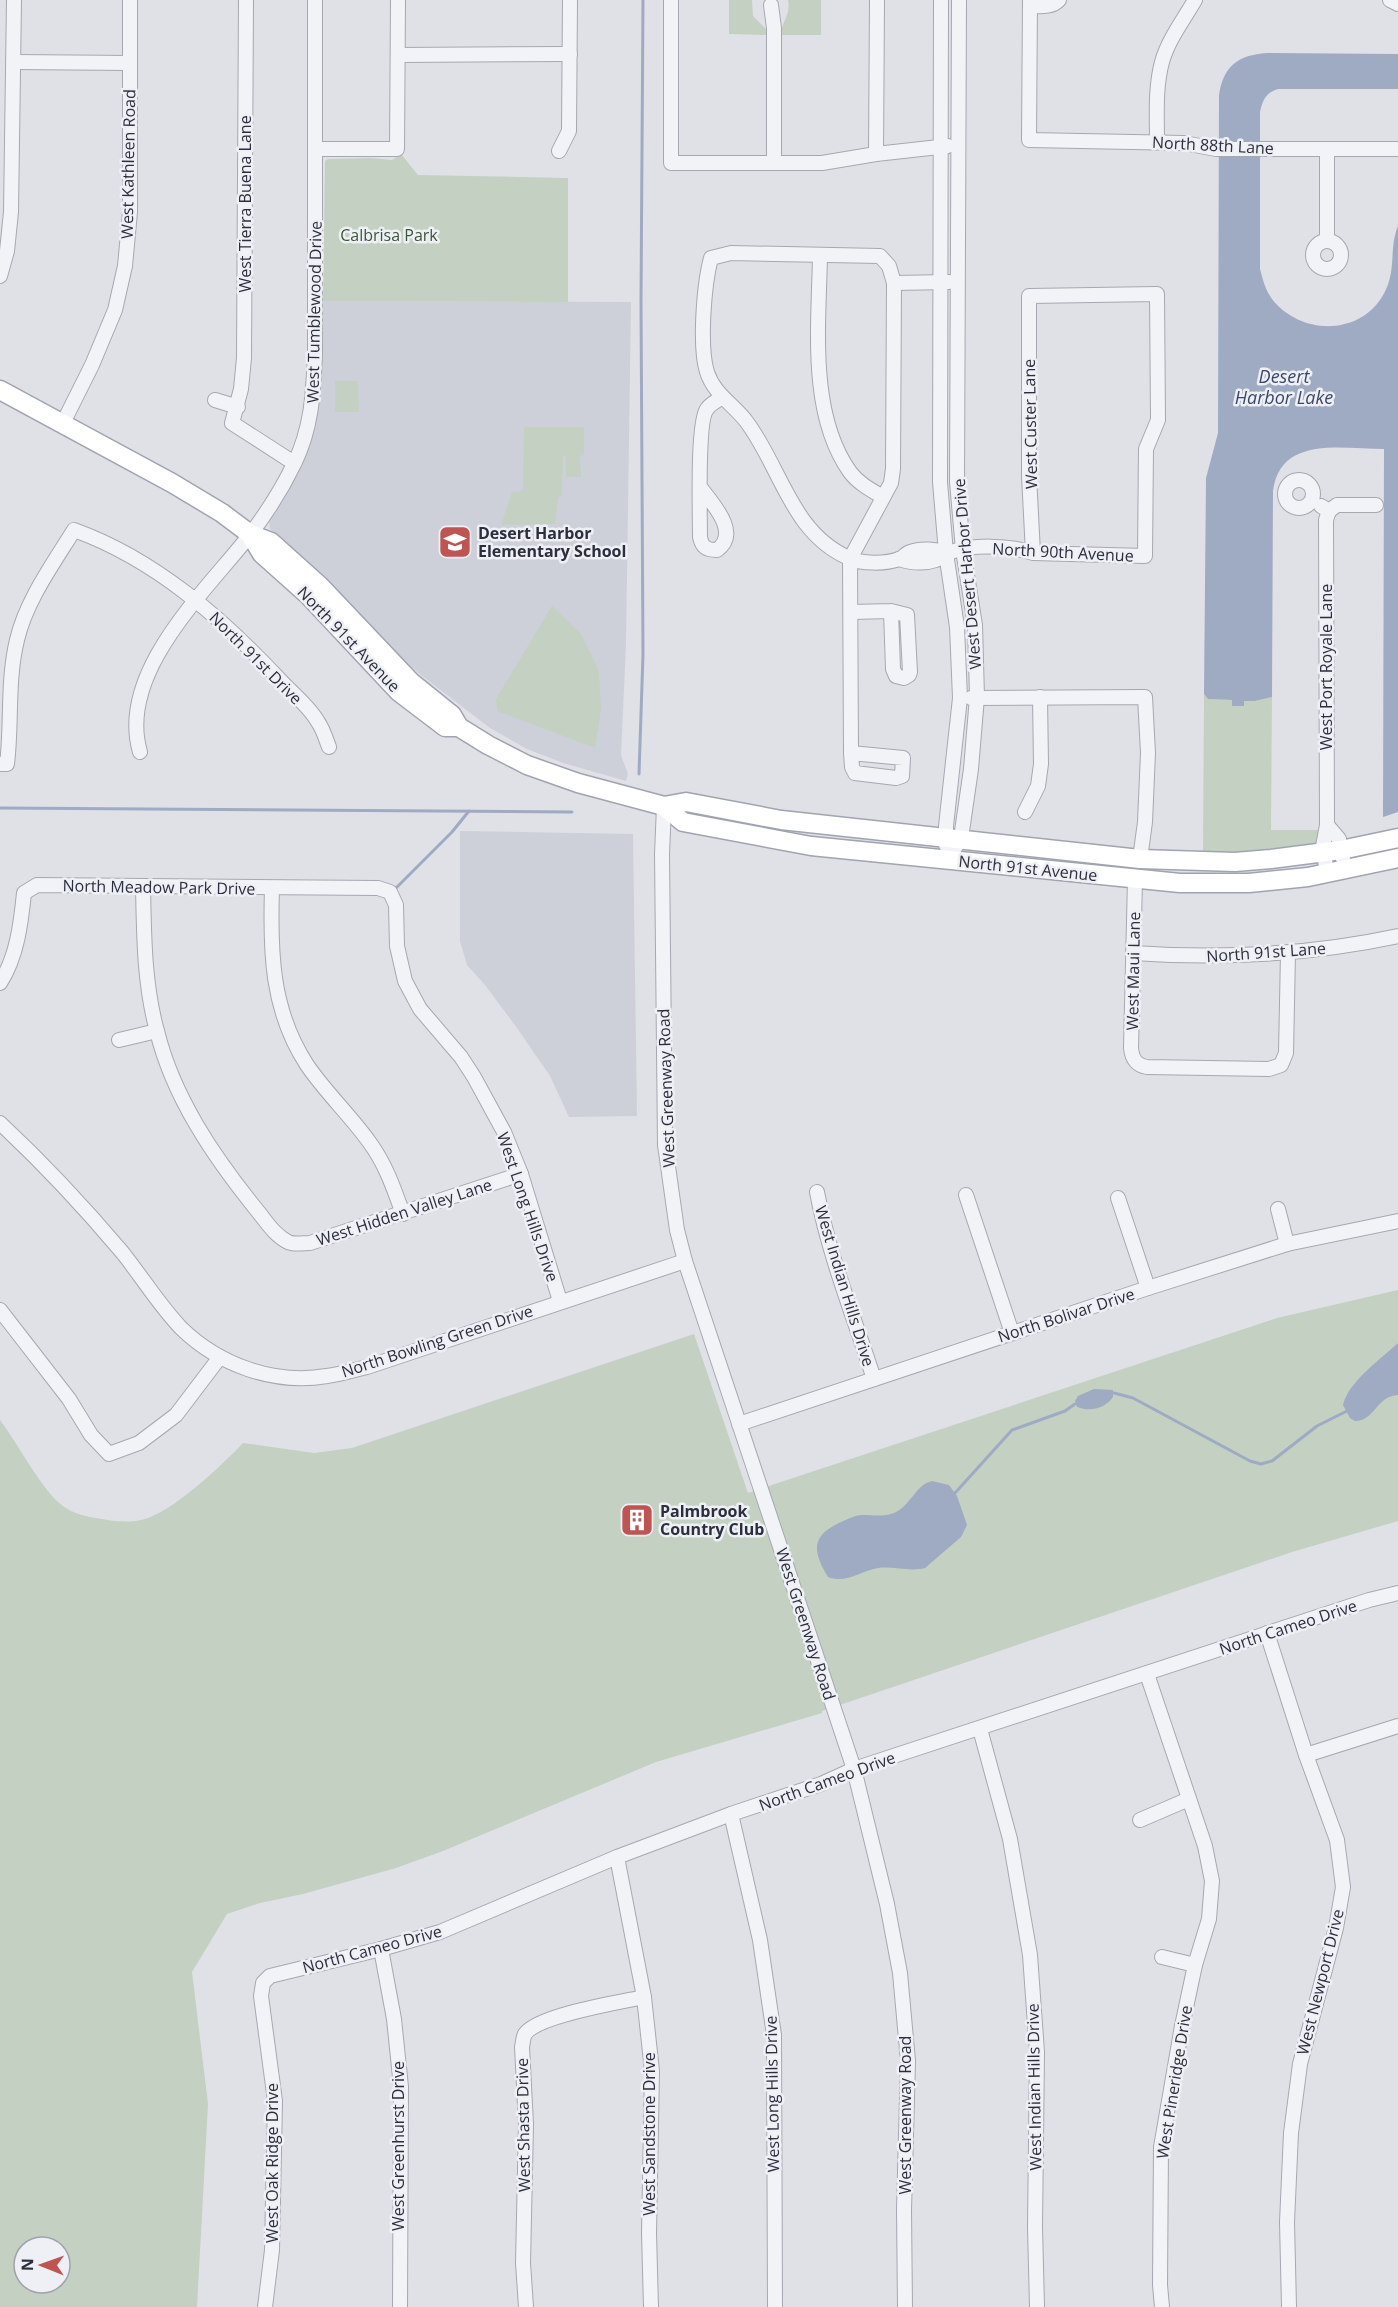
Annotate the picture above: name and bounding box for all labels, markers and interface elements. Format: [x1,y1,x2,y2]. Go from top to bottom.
street label: West Kathleen Road [116,89,140,239]
street label: West Tierra Buena Lane [234,115,256,293]
street label: North 88th Lane [1152,131,1274,159]
street label: West Tumblewood Drive [301,221,327,403]
park label: Calbrisa Park [340,224,438,246]
street label: West Custer Lane [1018,359,1042,489]
water label: Desert Harbor Lake [1235,364,1333,409]
street label: West Desert Harbor Drive [948,478,986,670]
place label: Desert Harbor Elementary School [478,522,626,562]
school or university icon: Desert Harbor Elementary School [437,524,473,560]
street label: North 90th Avenue [992,537,1134,567]
street label: North 91st Avenue [293,581,405,697]
street label: West Port Royale Lane [1315,584,1337,750]
street label: North 91st Drive [205,607,307,709]
street label: North 91st Avenue [958,850,1098,886]
street label: North Meadow Park Drive [62,874,256,900]
street label: West Maui Lane [1121,912,1145,1030]
street label: North 91st Lane [1206,937,1326,967]
street label: West Greenway Road [652,1008,680,1168]
street label: West Long Hills Drive [492,1129,564,1285]
street label: West Hidden Valley Lane [313,1173,495,1251]
street label: West Indian Hills Drive [810,1203,880,1369]
street label: North Bolivar Drive [995,1282,1137,1348]
street label: North Bowling Green Drive [338,1300,536,1382]
place label: Palmbrook Country Club [660,1500,764,1540]
building icon: Palmbrook Country Club [619,1502,655,1538]
street label: West Greenway Road [771,1545,841,1703]
street label: North Cameo Drive [1216,1594,1360,1660]
street label: North Cameo Drive [756,1746,898,1816]
street label: West Newport Drive [1291,1907,1349,2057]
street label: North Cameo Drive [300,1920,444,1978]
street label: West Indian Hills Drive [1022,2003,1046,2171]
street label: West Pineridge Drive [1151,2004,1197,2160]
street label: West Long Hills Drive [760,2015,784,2173]
street label: West Greenway Road [894,2036,916,2194]
street label: West Sandstone Drive [638,2052,660,2216]
street label: West Shasta Drive [511,2058,535,2192]
street label: West Greenhurst Drive [387,2061,409,2231]
street label: West Oak Ridge Drive [261,2083,283,2243]
north arrow [12,2235,72,2295]
text: N [16,2258,38,2271]

